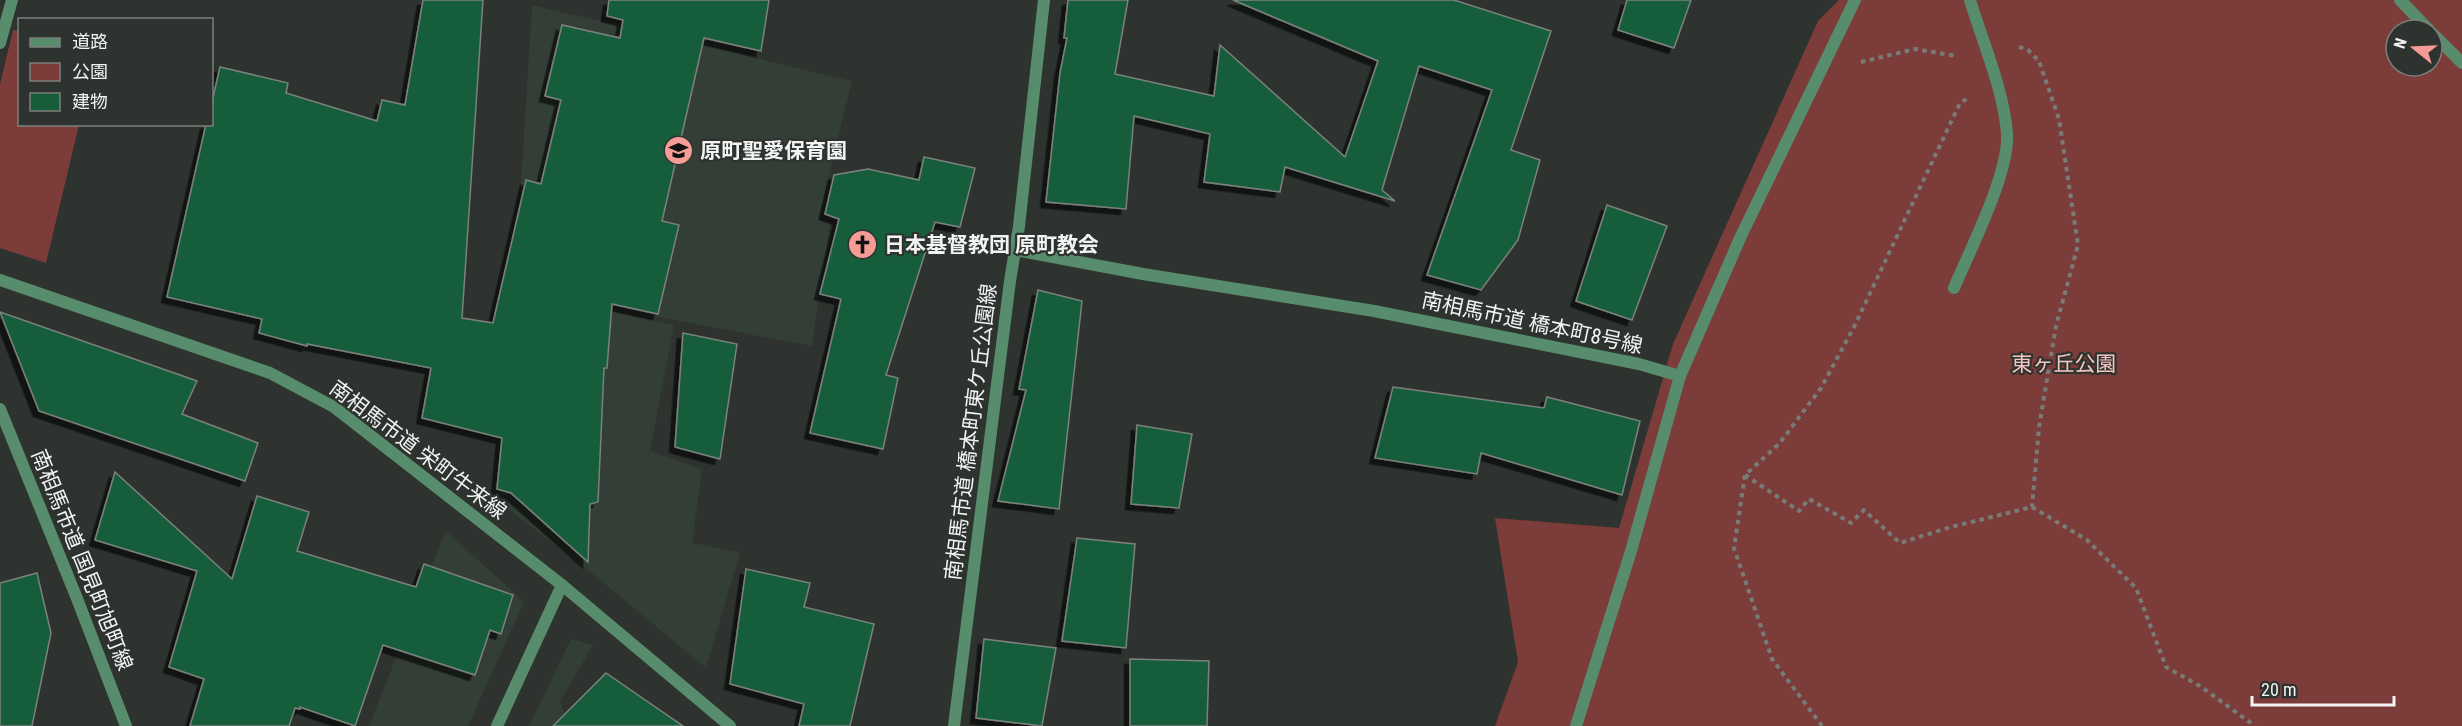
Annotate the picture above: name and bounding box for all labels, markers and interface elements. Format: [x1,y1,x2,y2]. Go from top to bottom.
legend [18,18,213,126]
north arrow [2384,18,2444,78]
text: 道路 [72,31,108,52]
text: N [2390,36,2411,51]
text: 公園 [72,61,108,82]
text: 建物 [72,91,108,112]
school or university icon: 原町聖愛保育園 [663,135,695,167]
place label: 原町聖愛保育園 [700,139,847,163]
church icon: 日本基督教団 原町教会 [847,229,879,261]
place label: 日本基督教団 原町教会 [884,233,1099,257]
street label: 南相馬市道 橋本町東ケ丘公園線 [941,282,1001,582]
street label: 南相馬市道 橋本町8号線 [1419,288,1645,358]
park label: 東ヶ丘公園 [2012,352,2117,376]
street label: 南相馬市道 栄町牛来線 [325,376,511,524]
street label: 南相馬市道 国見町旭町線 [27,446,137,674]
scale bar [2252,669,2394,707]
text: 20 m [2261,679,2296,700]

